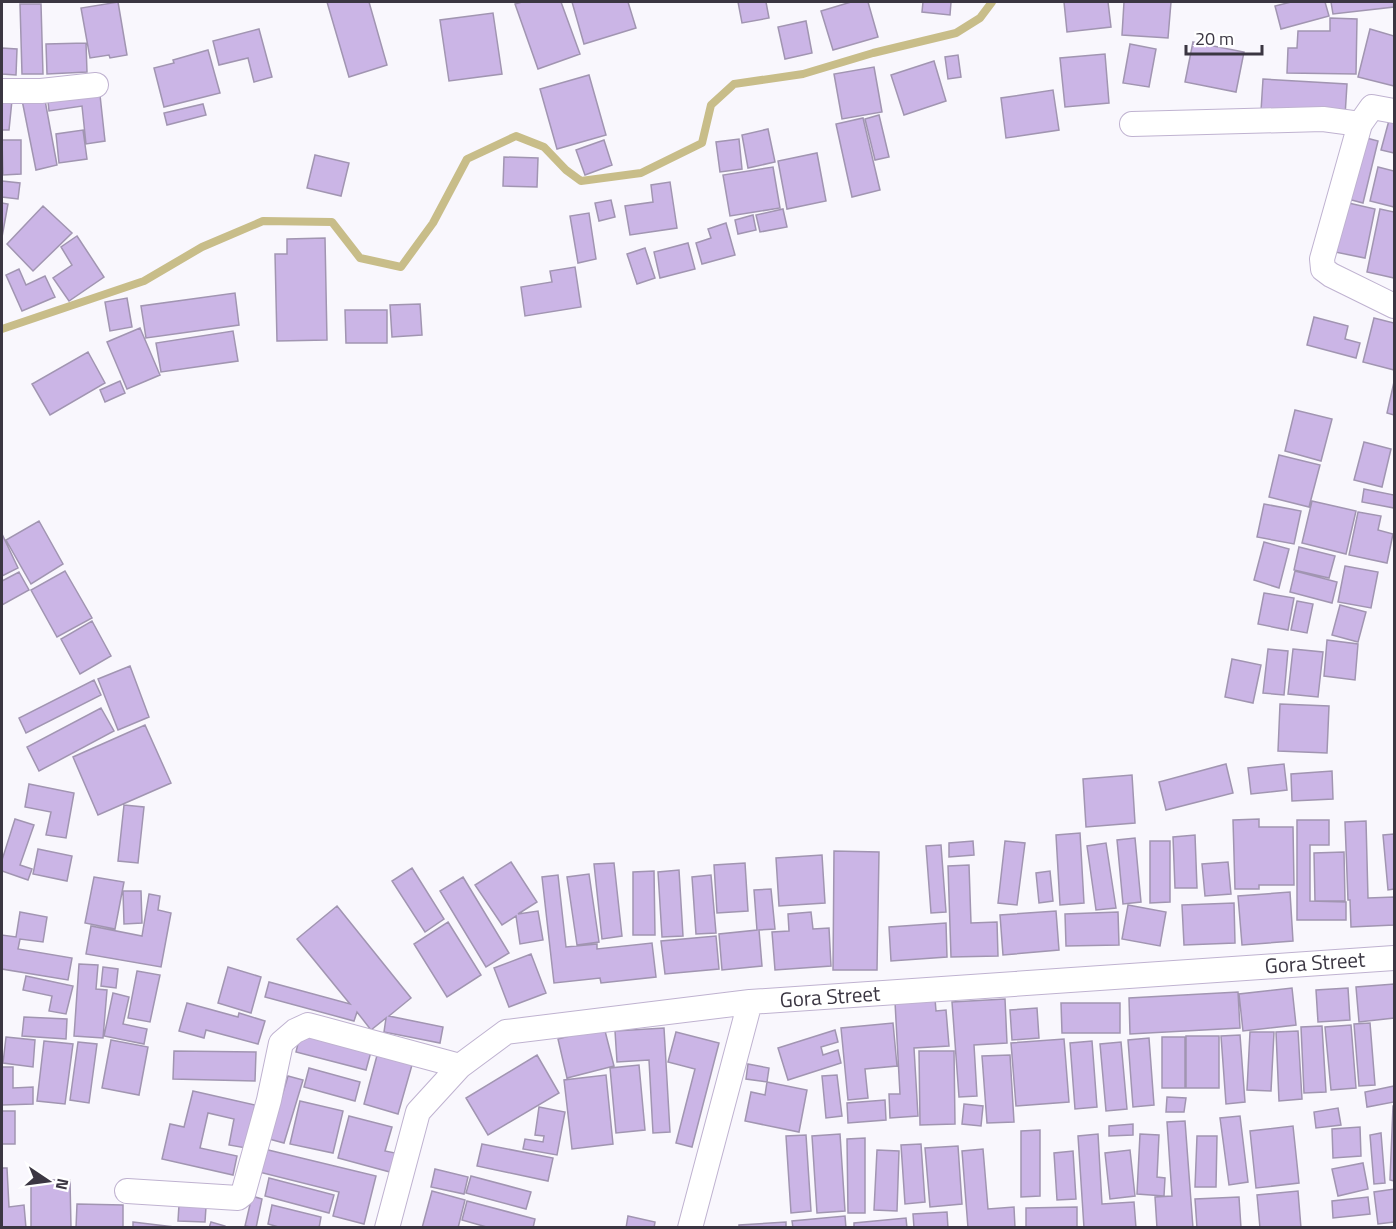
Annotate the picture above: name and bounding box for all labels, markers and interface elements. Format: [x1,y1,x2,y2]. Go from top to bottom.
scale bar [1186,18,1262,56]
text: 20 m [1195,25,1234,52]
street label: Gora Street [1264,942,1367,981]
street label: Gora Street [779,976,882,1015]
north arrow [18,1151,78,1211]
text: N [50,1176,76,1192]

